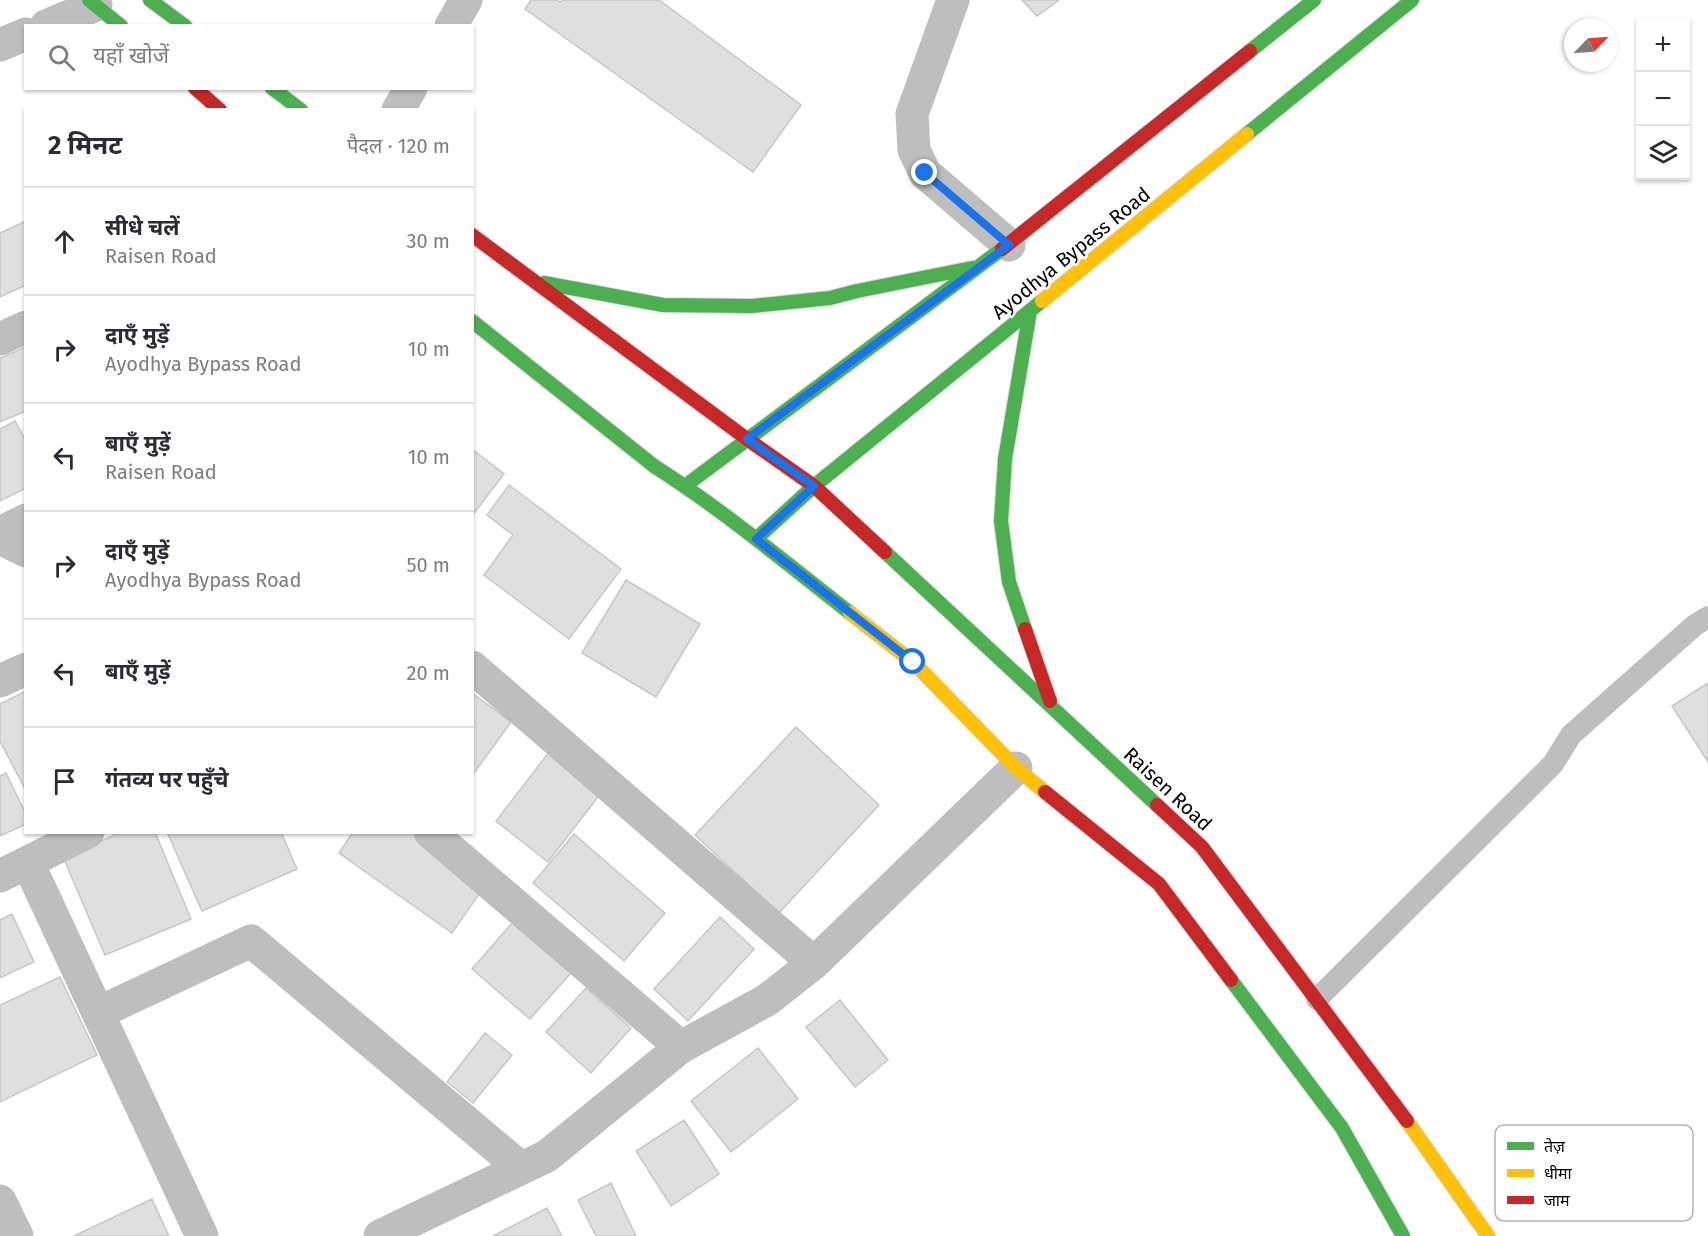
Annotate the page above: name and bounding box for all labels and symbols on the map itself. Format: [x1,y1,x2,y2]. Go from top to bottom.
north arrow [1564,18,1618,72]
route end [911,159,937,185]
street label: Ayodhya Bypass Road [987,182,1155,324]
route start [899,648,925,674]
street label: Raisen Road [1119,742,1217,836]
legend [1495,1125,1693,1221]
text: तेज़ [1544,1137,1566,1156]
text: धीमा [1544,1164,1573,1183]
text: जाम [1544,1191,1570,1210]

